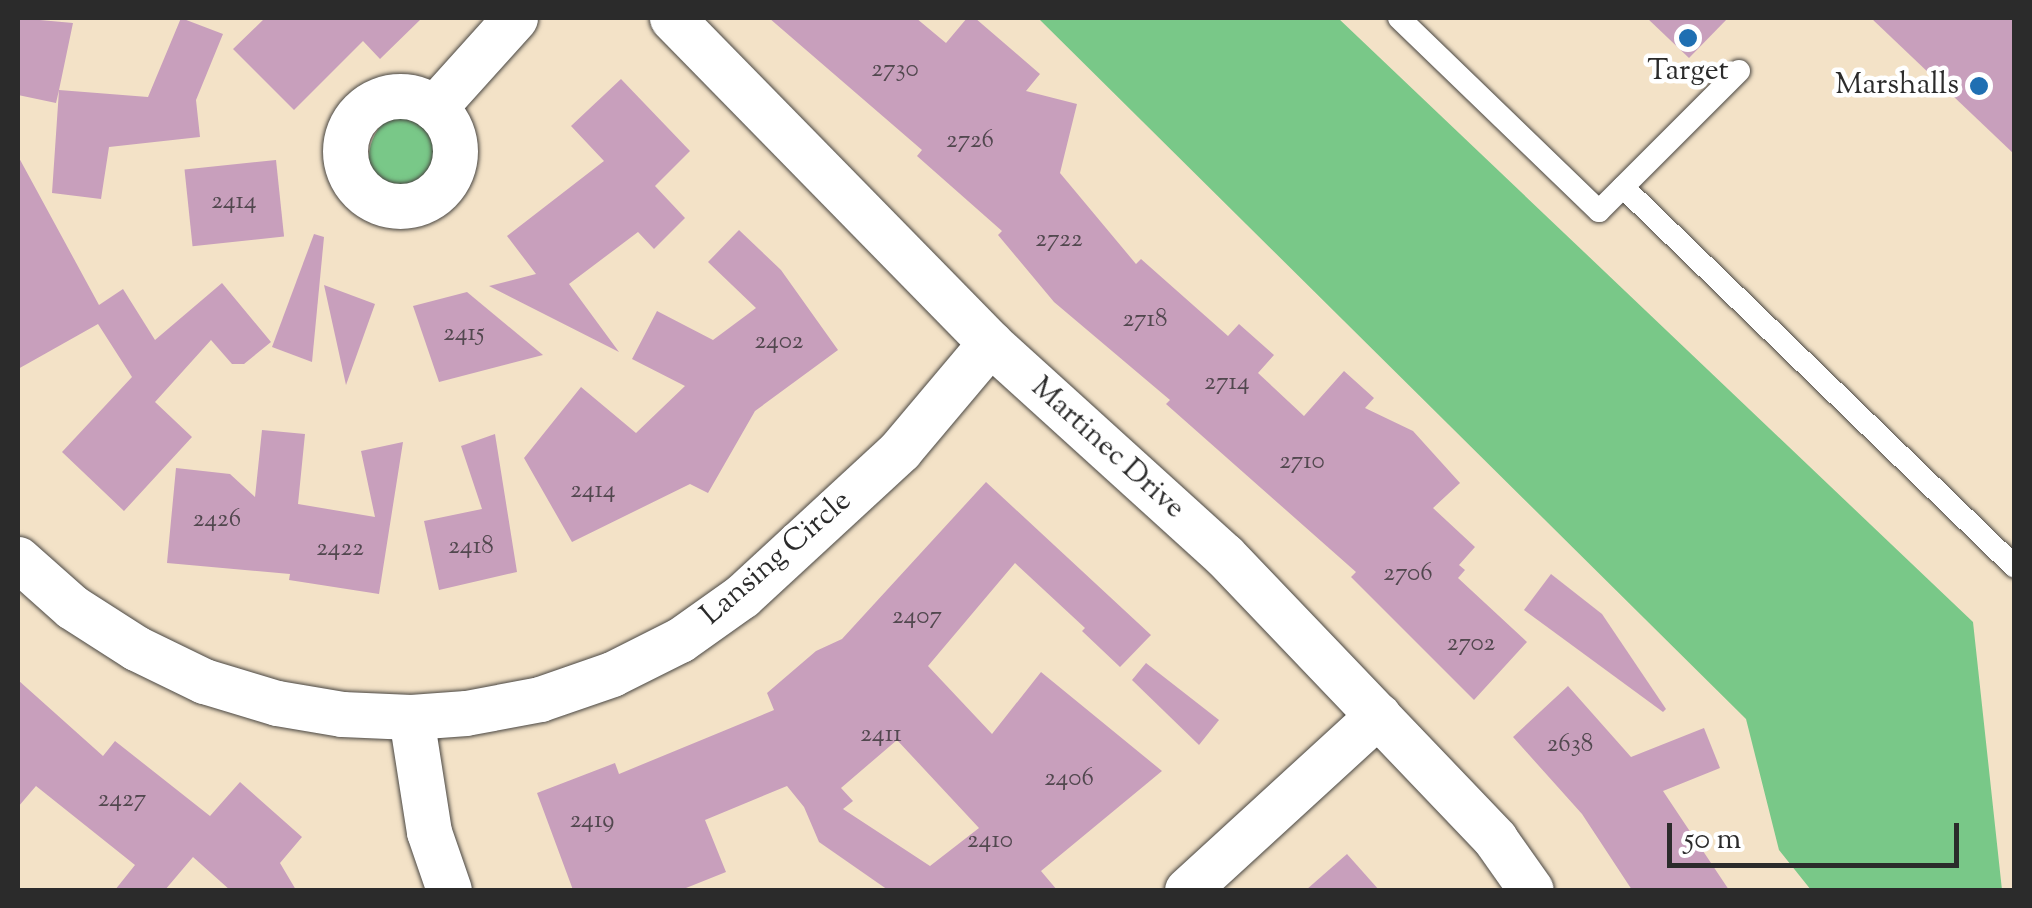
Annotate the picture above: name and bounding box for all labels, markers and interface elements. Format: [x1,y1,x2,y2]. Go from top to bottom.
marker: Target [1677,27,1699,49]
place label: Target [1647,54,1729,90]
house number: 2730 [871,55,919,85]
place label: Marshalls [1835,68,1959,104]
marker: Marshalls [1968,75,1990,97]
house number: 2726 [946,126,994,156]
house number: 2414 [211,187,257,217]
house number: 2722 [1035,225,1083,255]
house number: 2718 [1122,305,1168,335]
house number: 2415 [443,319,485,349]
house number: 2402 [755,327,803,357]
house number: 2714 [1204,368,1250,398]
street label: Martinec Drive [1023,371,1191,527]
house number: 2710 [1279,447,1325,477]
house number: 2414 [570,476,616,506]
street label: Lansing Circle [695,484,859,634]
house number: 2426 [193,505,241,535]
house number: 2418 [448,532,494,562]
house number: 2422 [316,534,364,564]
house number: 2706 [1383,559,1433,589]
house number: 2407 [892,602,942,632]
house number: 2702 [1447,629,1495,659]
house number: 2411 [860,720,902,750]
house number: 2638 [1547,730,1593,760]
house number: 2406 [1044,764,1094,794]
house number: 2427 [98,785,146,815]
scale bar [1672,803,1964,865]
house number: 2419 [570,806,614,836]
text: 50 m [1684,819,1741,862]
house number: 2410 [967,826,1013,856]

